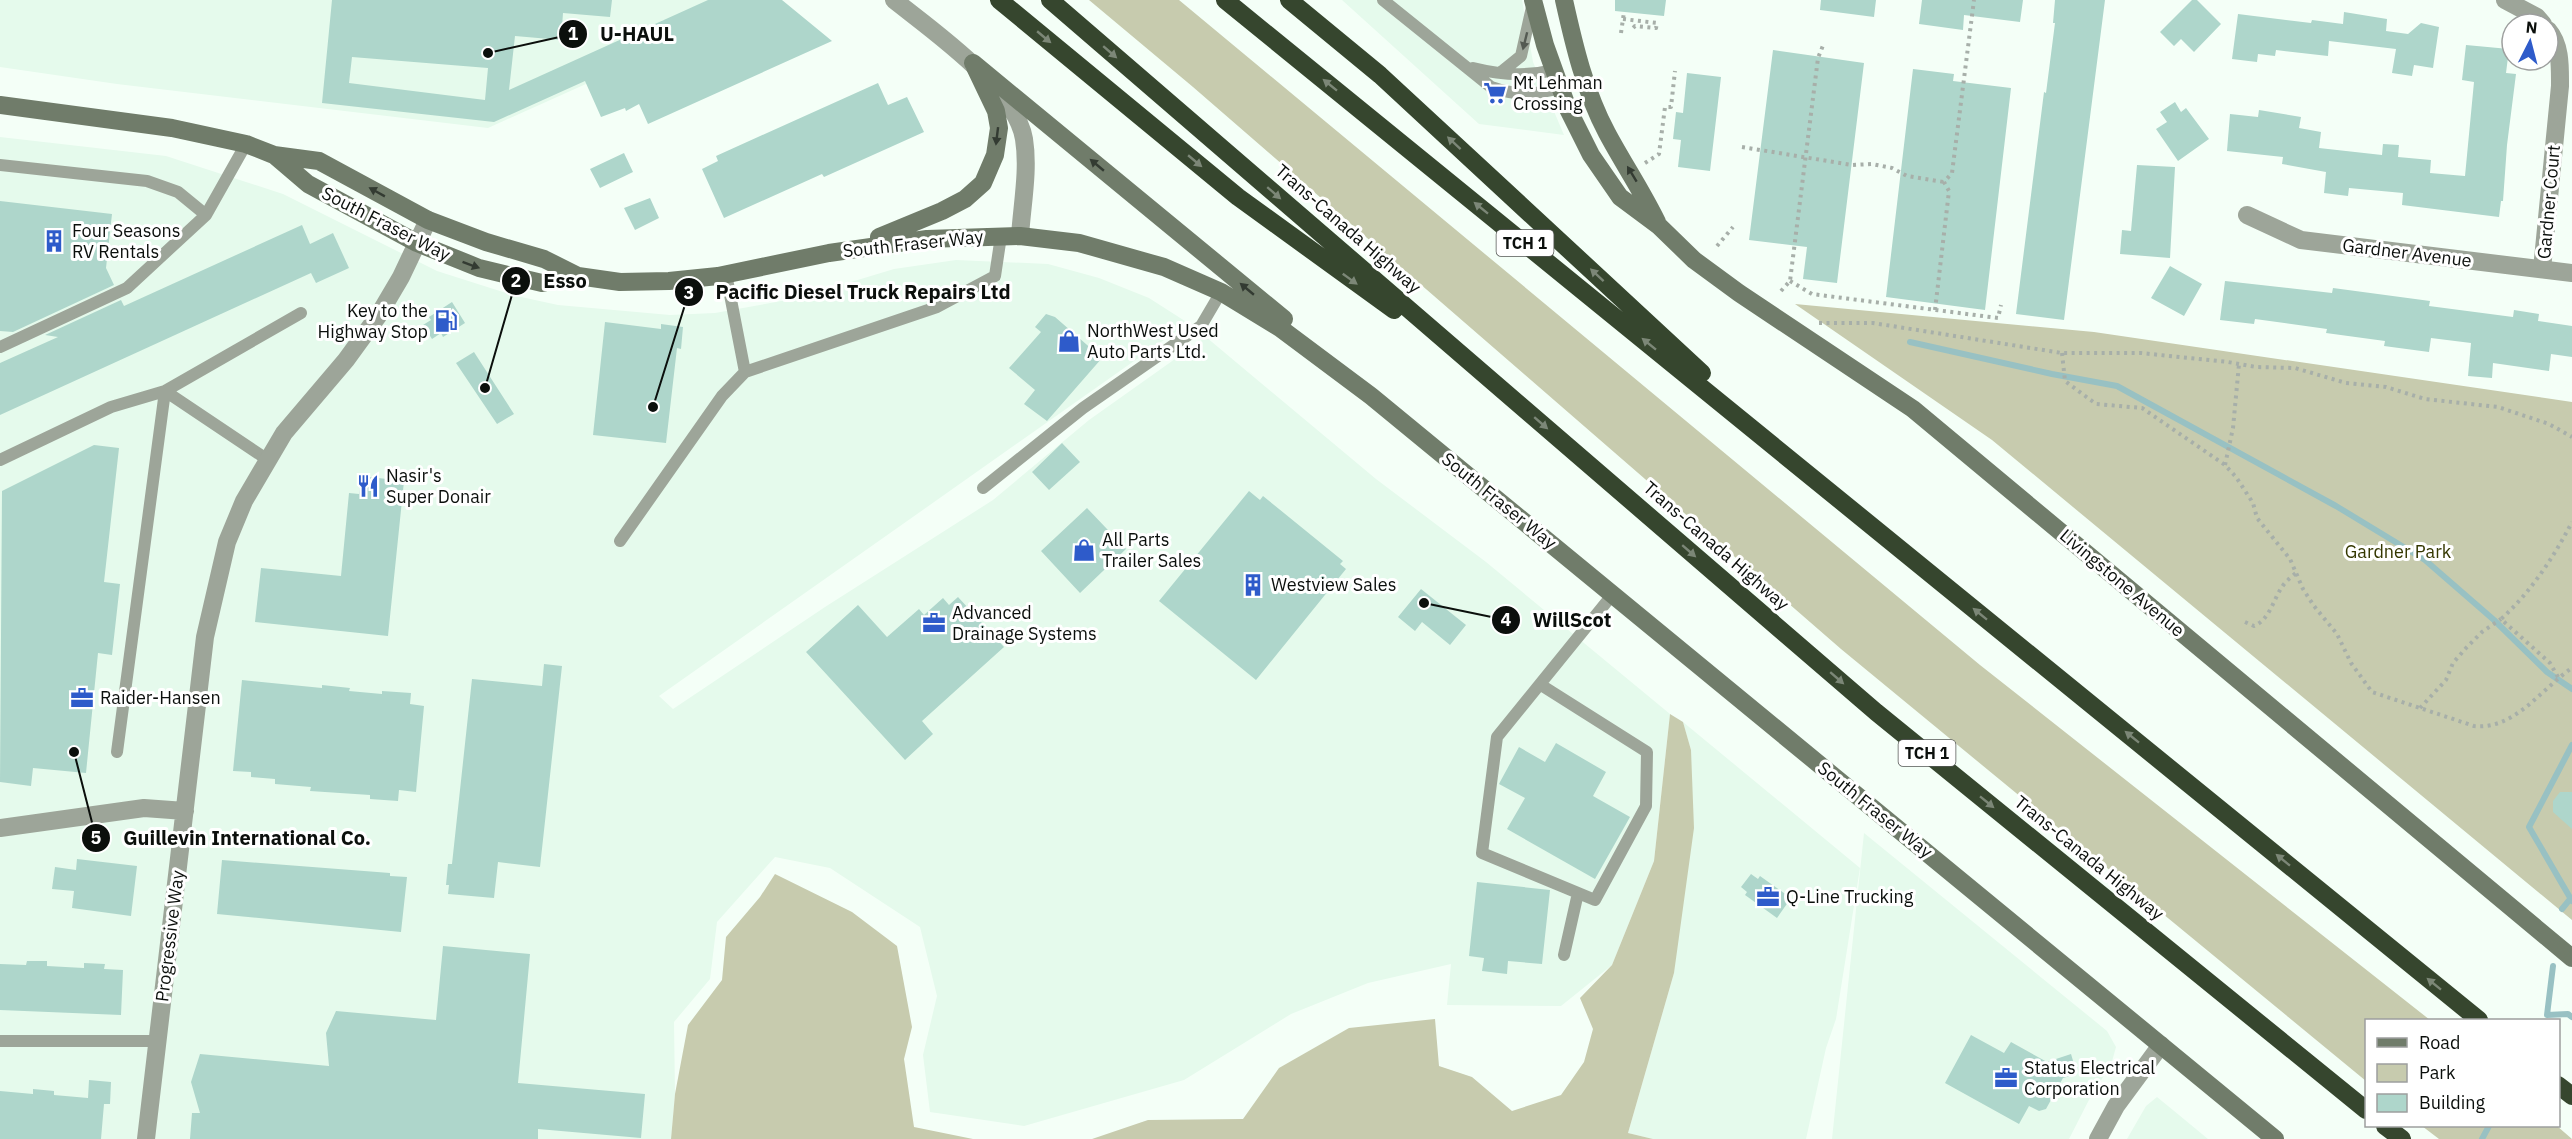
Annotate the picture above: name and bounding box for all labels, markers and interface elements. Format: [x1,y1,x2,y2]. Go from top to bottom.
north arrow [2500,12,2560,72]
callout: U-HAUL [558,15,686,53]
text: N [2525,17,2538,38]
text: U-HAUL [600,20,674,47]
text: 1 [568,22,579,45]
one-way arrow [1036,31,1052,44]
one-way arrow [1519,32,1529,51]
one-way arrow [1103,45,1118,59]
place label: Mt Lehman Crossing [1513,71,1603,115]
one-way arrow [1322,79,1337,91]
supermarket icon: Mt Lehman Crossing [1482,80,1508,106]
one-way arrow [993,127,1002,146]
one-way arrow [1447,137,1462,150]
street label: Gardner Court [2532,144,2565,260]
one-way arrow [1187,155,1202,167]
one-way arrow [1089,158,1105,171]
street label: Trans-Canada Highway [1271,159,1426,298]
one-way arrow [1627,166,1638,182]
street label: South Fraser Way [318,181,454,266]
one-way arrow [1266,186,1281,199]
one-way arrow [368,187,385,197]
one-way arrow [1473,201,1489,214]
place label: Four Seasons RV Rentals [72,219,181,263]
street label: South Fraser Way [841,225,984,262]
building icon: Four Seasons RV Rentals [41,228,67,254]
road number: TCH 1 [1496,230,1553,256]
street label: Gardner Avenue [2341,233,2473,272]
one-way arrow [462,260,480,270]
callout: Esso [501,262,599,300]
text: Esso [543,267,587,294]
text: 2 [511,269,521,292]
one-way arrow [1590,269,1605,282]
one-way arrow [1343,272,1358,284]
callout: Pacific Diesel Truck Repairs Ltd [674,273,1023,311]
text: Pacific Diesel Truck Repairs Ltd [715,278,1011,305]
text: 3 [684,281,694,304]
one-way arrow [1240,283,1255,296]
place label: Key to the Highway Stop [317,299,428,343]
fuel station icon: Key to the Highway Stop [433,308,459,334]
place label: NorthWest Used Auto Parts Ltd. [1087,319,1219,363]
shop icon: NorthWest Used Auto Parts Ltd. [1056,328,1082,354]
one-way arrow [1641,337,1657,350]
one-way arrow [1533,417,1549,430]
street label: South Fraser Way [1437,447,1561,554]
place label: Nasir's Super Donair [386,464,491,508]
restaurant icon: Nasir's Super Donair [355,473,381,499]
street label: Trans-Canada Highway [1639,476,1794,615]
street label: Livingstone Avenue [2055,524,2190,642]
place label: All Parts Trailer Sales [1102,528,1201,572]
shop icon: All Parts Trailer Sales [1071,537,1097,563]
park label: Gardner Park [2345,540,2452,563]
one-way arrow [1681,544,1696,557]
building icon: Westview Sales [1240,572,1266,598]
place label: Westview Sales [1271,573,1396,596]
place label: Advanced Drainage Systems [952,601,1097,645]
callout: WillScot [1491,601,1623,639]
text: WillScot [1533,606,1611,633]
text: 4 [1501,608,1512,631]
one-way arrow [1973,608,1988,620]
office icon: Advanced Drainage Systems [921,610,947,636]
one-way arrow [1829,671,1844,684]
office icon: Raider-Hansen [69,685,95,711]
place label: Raider-Hansen [100,686,221,709]
one-way arrow [2124,731,2139,744]
road number: TCH 1 [1898,740,1956,766]
street label: South Fraser Way [1813,756,1937,863]
street label: Trans-Canada Highway [2010,790,2169,925]
one-way arrow [1979,796,1995,809]
callout: Guillevin International Co. [81,819,383,857]
text: Guillevin International Co. [123,824,371,851]
text: 5 [91,826,102,849]
one-way arrow [2275,854,2291,867]
street label: Progressive Way [150,869,189,1003]
office icon: Q-Line Trucking [1755,884,1781,910]
place label: Q-Line Trucking [1786,885,1914,908]
one-way arrow [2426,977,2442,990]
legend [2365,1019,2560,1127]
text: Road [2419,1031,2460,1054]
place label: Status Electrical Corporation [2024,1056,2155,1100]
text: Park [2419,1061,2456,1084]
office icon: Status Electrical Corporation [1993,1065,2019,1091]
text: Building [2419,1091,2486,1114]

